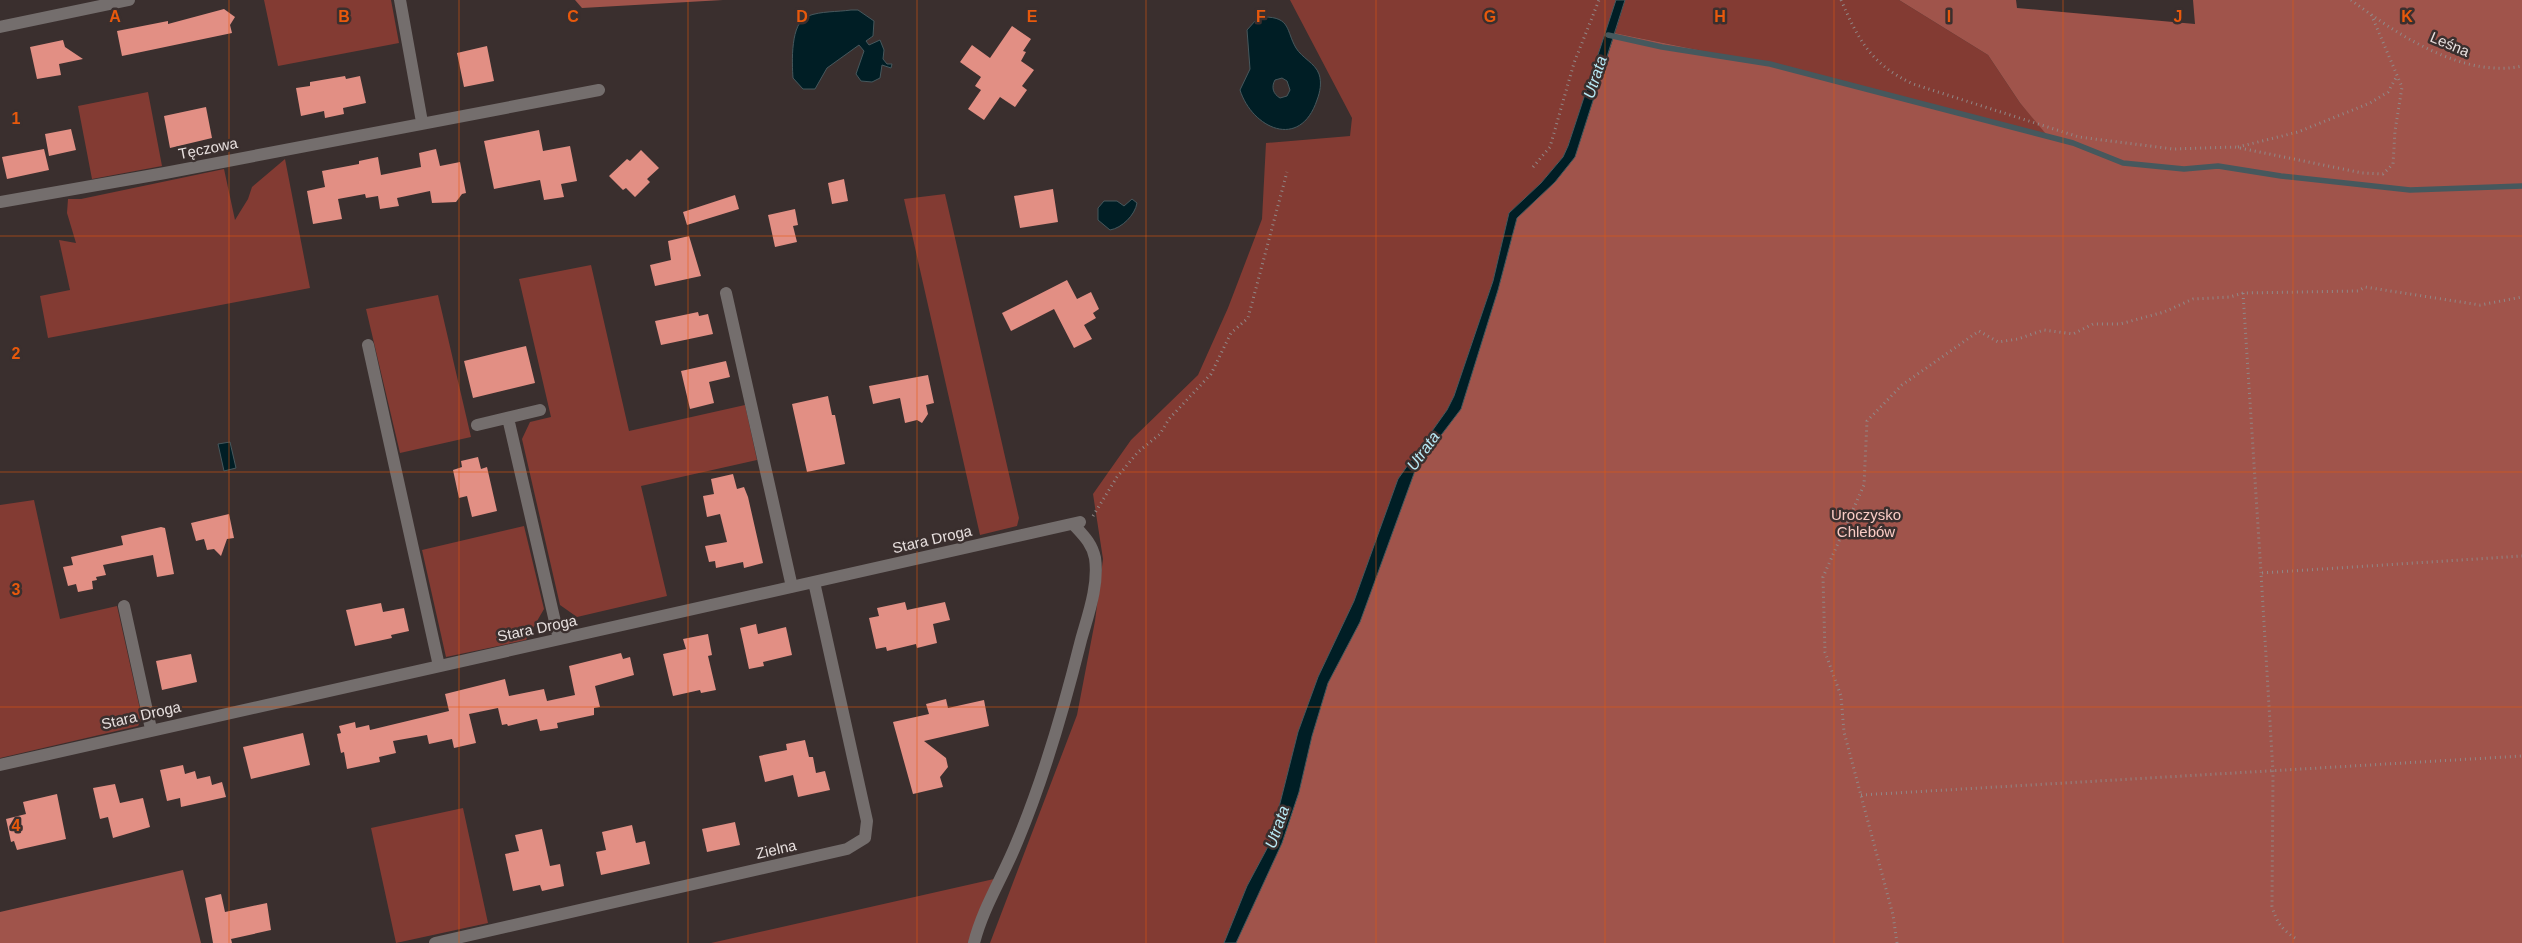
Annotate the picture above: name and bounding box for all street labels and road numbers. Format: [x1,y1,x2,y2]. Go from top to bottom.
street label: Leśna [2428,28,2473,60]
street label: Tęczowa [177,134,240,162]
street label: Stara Droga [891,521,974,556]
street label: Stara Droga [496,611,579,645]
street label: Stara Droga [100,697,183,732]
street label: Zielna [754,836,798,862]

